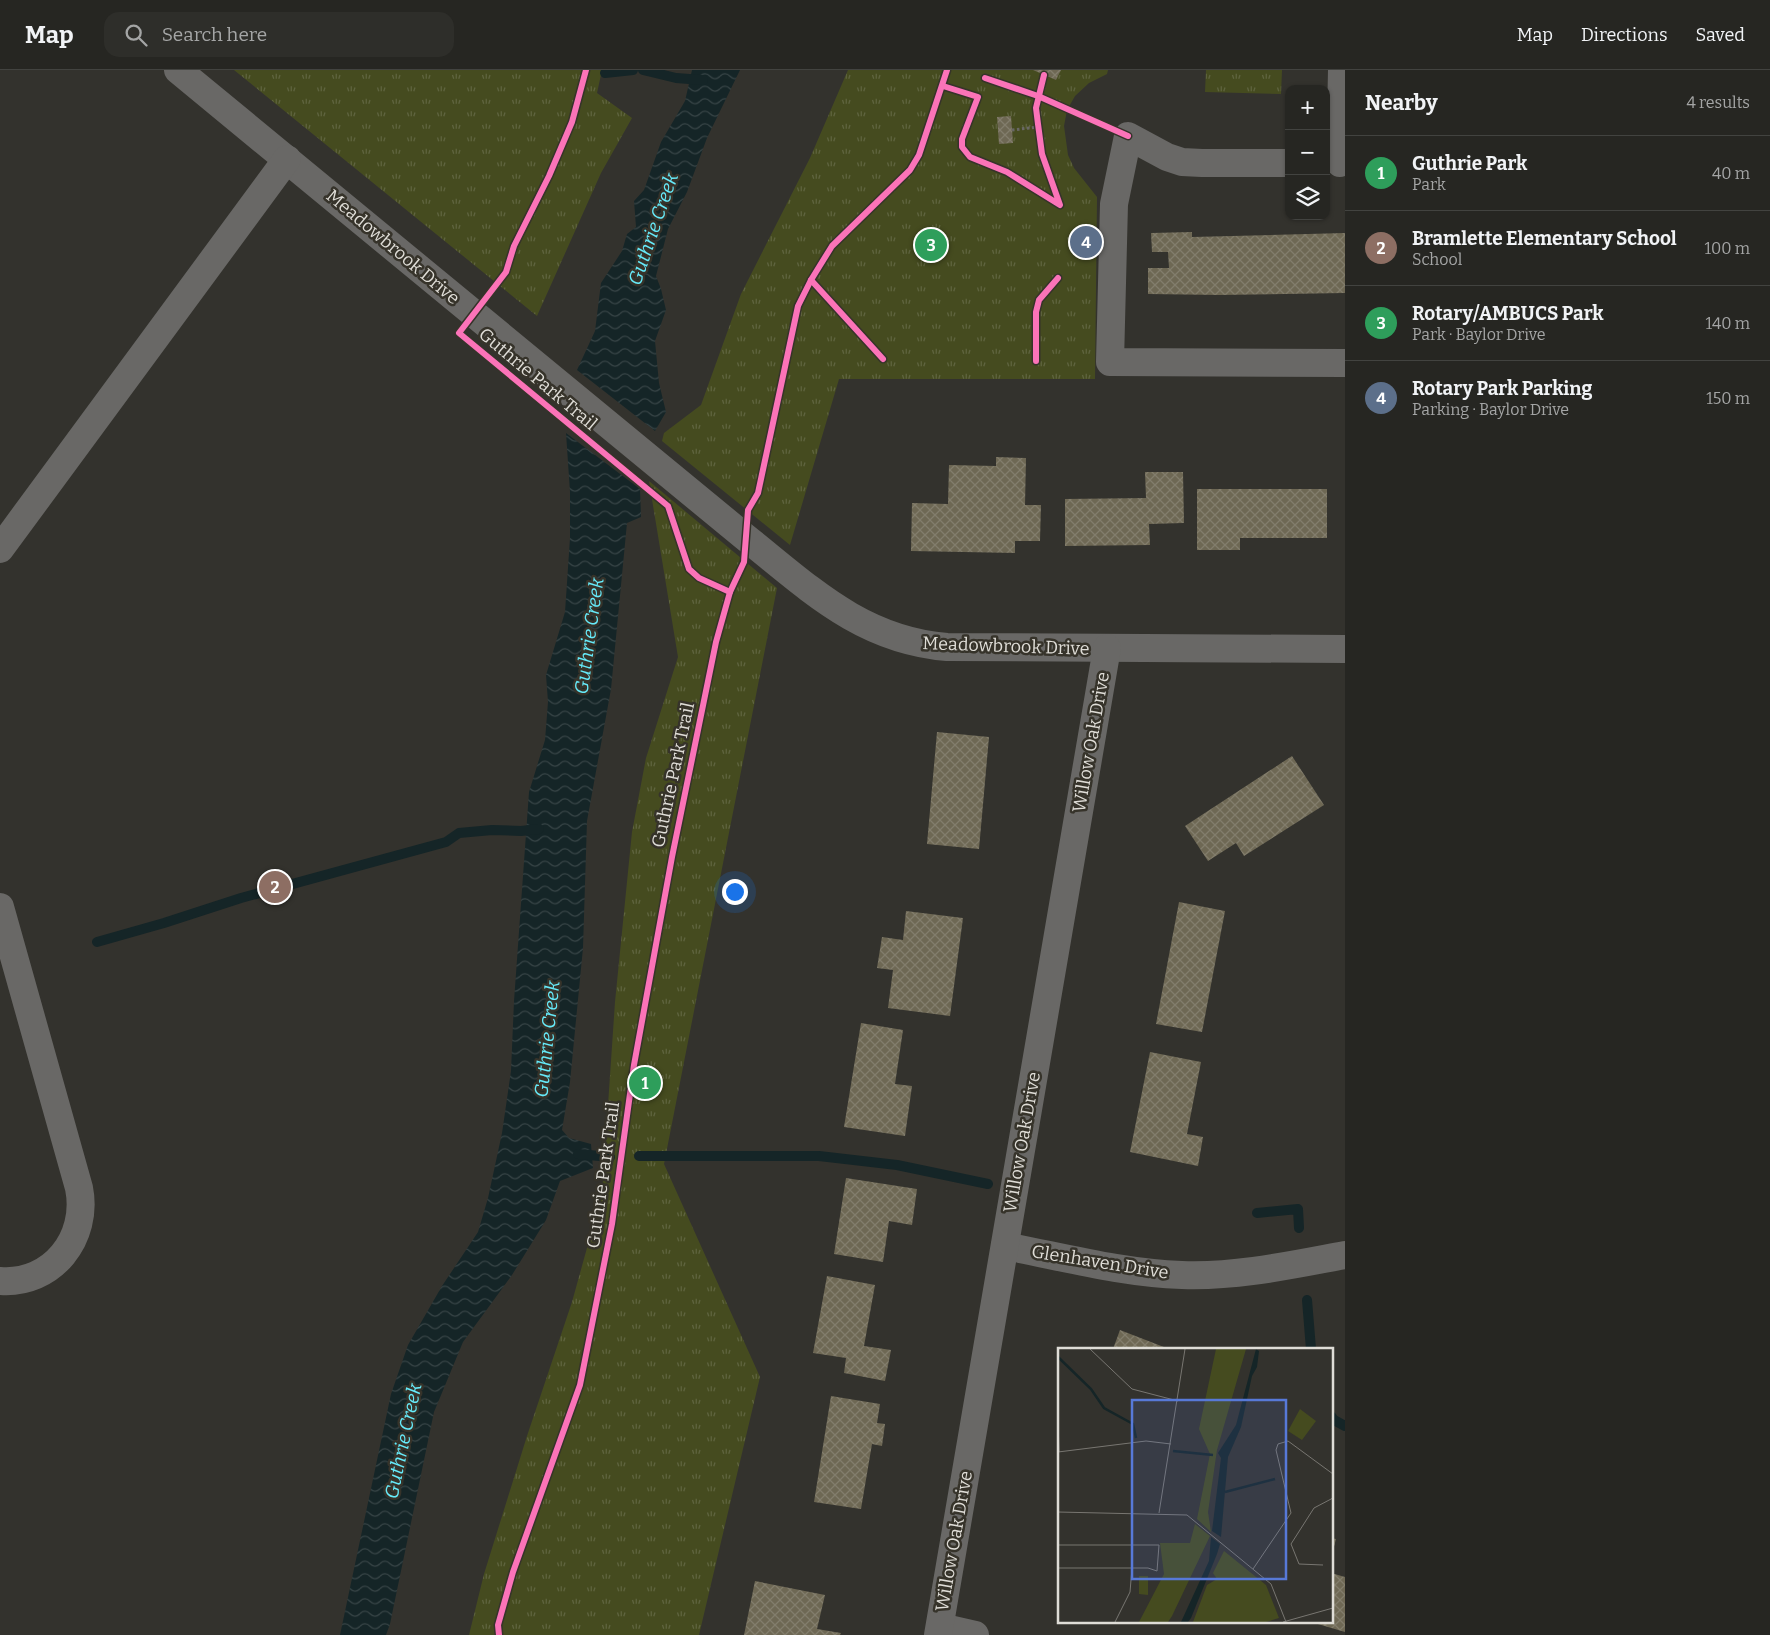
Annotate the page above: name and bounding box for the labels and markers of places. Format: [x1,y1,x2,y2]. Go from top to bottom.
pin: 4 [1070,223,1102,261]
pin: 3 [915,226,947,264]
pin: 2 [259,868,291,906]
pin: 1 [629,1064,661,1102]

